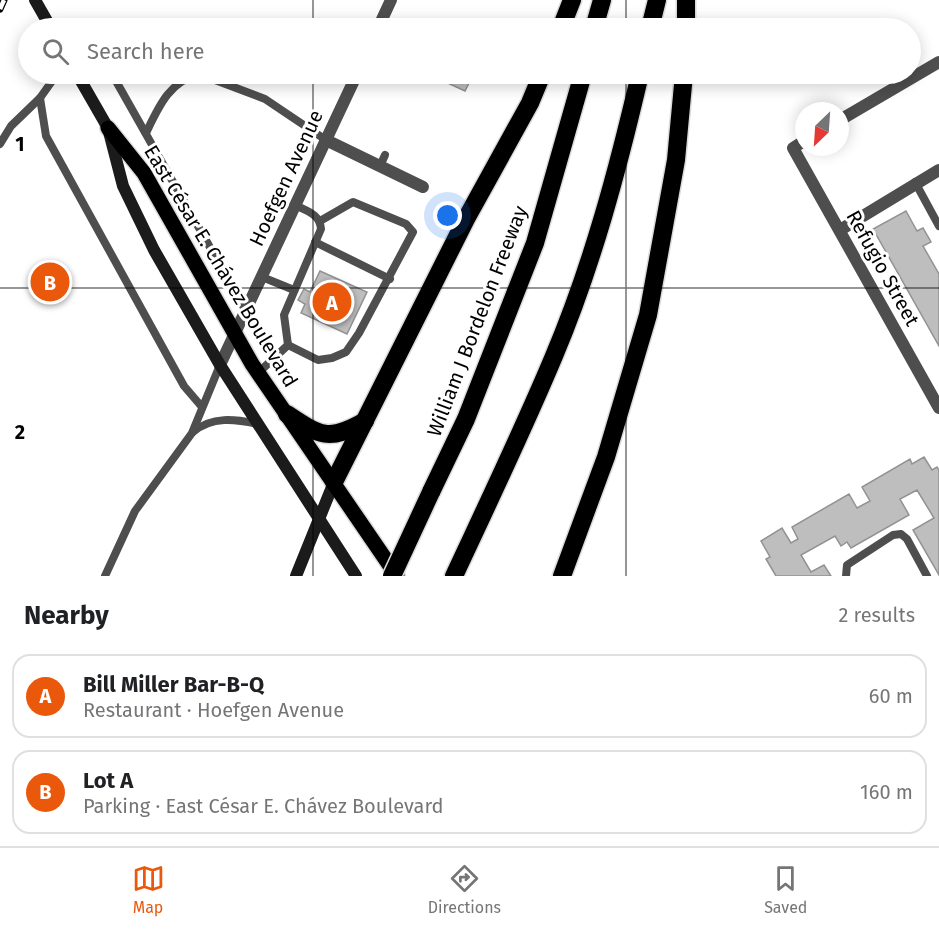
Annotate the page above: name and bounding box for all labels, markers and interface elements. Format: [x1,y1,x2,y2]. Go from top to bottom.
search box [18,18,921,84]
icon: search [39,35,72,68]
text: Search here [87,38,205,65]
north arrow [795,102,849,156]
street label: Hoefgen Avenue [244,106,328,250]
text: 1 [15,132,25,156]
street label: East César E. Chávez Boulevard [139,141,303,391]
your location [433,201,462,230]
street label: William J Bordelon Freeway [422,202,532,440]
street label: Refugio Street [841,206,925,331]
pin: B [31,260,70,304]
pin: A [312,280,352,324]
text: 2 [15,420,25,444]
text: Nearby [24,600,109,631]
text: 2 results [838,603,915,627]
text: Bill Miller Bar-B-Q [83,671,264,698]
text: A [40,684,51,708]
text: 60 m [869,684,913,708]
text: Restaurant · Hoefgen Avenue [83,698,344,722]
text: Lot A [83,767,133,794]
text: B [39,780,52,804]
text: 160 m [860,780,913,804]
text: Parking · East César E. Chávez Boulevard [83,794,443,818]
tab: Map [132,862,165,917]
tab: Directions [428,862,501,917]
tab: Saved [764,862,807,917]

